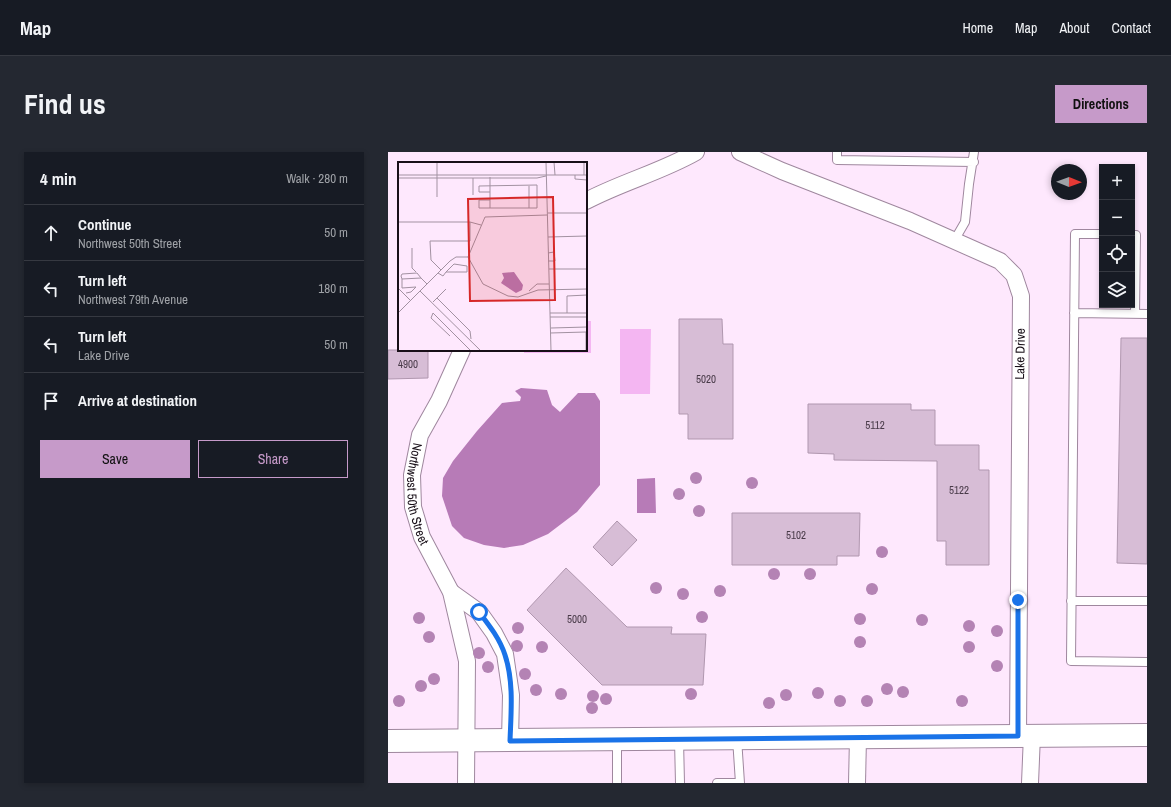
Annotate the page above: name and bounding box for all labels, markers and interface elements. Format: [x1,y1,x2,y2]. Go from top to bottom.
text: Map [20,15,51,41]
text: Home [962,19,993,37]
text: Map [1015,19,1037,37]
text: About [1059,19,1089,37]
text: Contact [1111,19,1151,37]
text: Find us [24,85,106,123]
button: Directions [1055,85,1147,123]
inset map [398,162,587,351]
north arrow [1051,164,1087,200]
map controls [1099,164,1135,308]
button: + [1099,164,1135,200]
text: 4 min [40,167,76,190]
text: Walk · 280 m [286,170,348,187]
button: − [1099,200,1135,236]
text: Continue [78,214,131,235]
icon: ahead [40,222,62,244]
text: 50 m [324,224,348,241]
text: Northwest 50th Street [78,235,181,252]
button: locate [1099,236,1135,272]
text: Turn left [78,270,126,291]
button: layers [1099,272,1135,308]
icon: left [40,278,62,300]
text: 180 m [318,280,348,297]
text: Northwest 79th Avenue [78,291,188,308]
text: Turn left [78,326,126,347]
street label: Lake Drive [1011,328,1029,380]
icon: left [40,334,62,356]
text: 50 m [324,336,348,353]
text: Lake Drive [78,347,130,364]
house number: 4900 [398,357,418,371]
house number: 5020 [696,372,716,386]
icon: arrive [40,390,62,412]
text: Arrive at destination [78,390,197,411]
house number: 5112 [865,418,885,432]
button: Save [40,440,190,478]
button: Share [198,440,348,478]
street label: Northwest 50th Street [403,442,433,548]
house number: 5122 [949,483,969,497]
house number: 5102 [786,528,806,542]
route end [1009,591,1027,609]
route start [470,603,488,621]
house number: 5000 [567,612,587,626]

